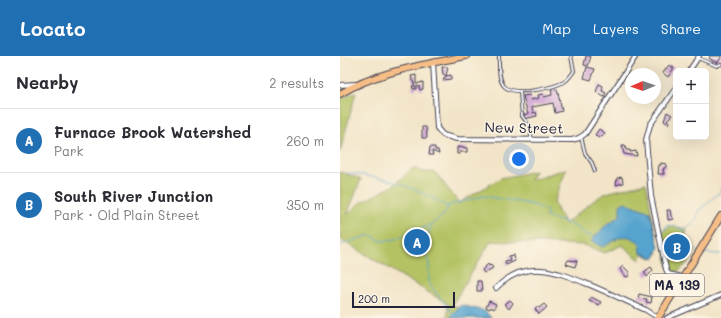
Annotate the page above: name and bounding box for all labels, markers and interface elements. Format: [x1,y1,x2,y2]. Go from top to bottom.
text: Locato [20,16,86,41]
text: Map [542,19,571,38]
text: Layers [593,19,639,38]
text: Share [661,19,701,38]
north arrow [625,68,661,104]
map controls [673,68,709,140]
button: + [673,68,709,104]
text: Nearby [16,71,78,93]
text: 2 results [269,74,324,91]
button: − [673,104,709,140]
street label: New Street [484,117,564,138]
text: Furnace Brook Watershed [54,122,251,142]
text: A [24,132,34,149]
text: 260 m [286,132,324,149]
text: Park [54,142,83,159]
your location [509,149,529,169]
text: South River Junction [54,186,213,206]
text: B [25,196,33,213]
text: 350 m [286,196,324,213]
text: Park · Old Plain Street [54,206,199,223]
pin: A [404,227,430,257]
pin: B [664,232,690,262]
road number: MA 139 [650,274,704,296]
scale bar [352,290,455,309]
text: 200 m [358,291,390,306]

